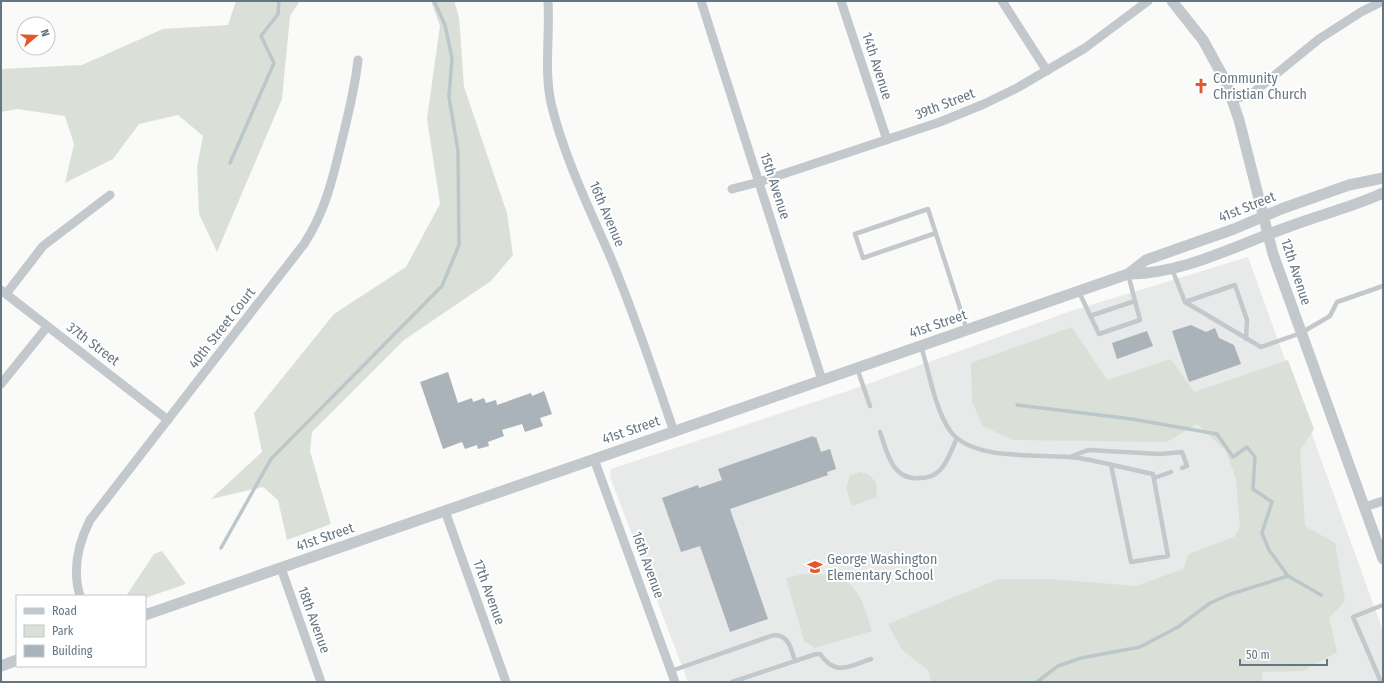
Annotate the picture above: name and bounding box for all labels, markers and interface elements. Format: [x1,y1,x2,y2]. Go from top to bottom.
north arrow [16,16,56,56]
text: N [38,28,52,38]
street label: 14th Avenue [858,30,896,102]
place label: Community Christian Church [1213,70,1307,103]
church icon: Community Christian Church [1192,77,1210,95]
street label: 39th Street [913,85,978,123]
street label: 15th Avenue [756,151,794,222]
street label: 16th Avenue [586,179,628,249]
street label: 41st Street [1216,188,1278,226]
street label: 12th Avenue [1277,237,1315,307]
street label: 40th Street Court [185,284,259,372]
street label: 41st Street [907,306,969,342]
street label: 37th Street [63,319,123,370]
street label: 41st Street [600,412,662,448]
street label: 41st Street [294,519,356,555]
street label: 16th Avenue [628,529,668,601]
place label: George Washington Elementary School [827,551,937,584]
street label: 17th Avenue [469,557,509,627]
school or university icon: George Washington Elementary School [806,558,824,576]
street label: 18th Avenue [294,584,334,656]
legend [16,595,146,667]
text: Road [52,604,77,618]
text: Park [52,624,74,638]
scale bar [1240,641,1327,667]
text: Building [52,644,93,658]
text: 50 m [1246,648,1270,662]

